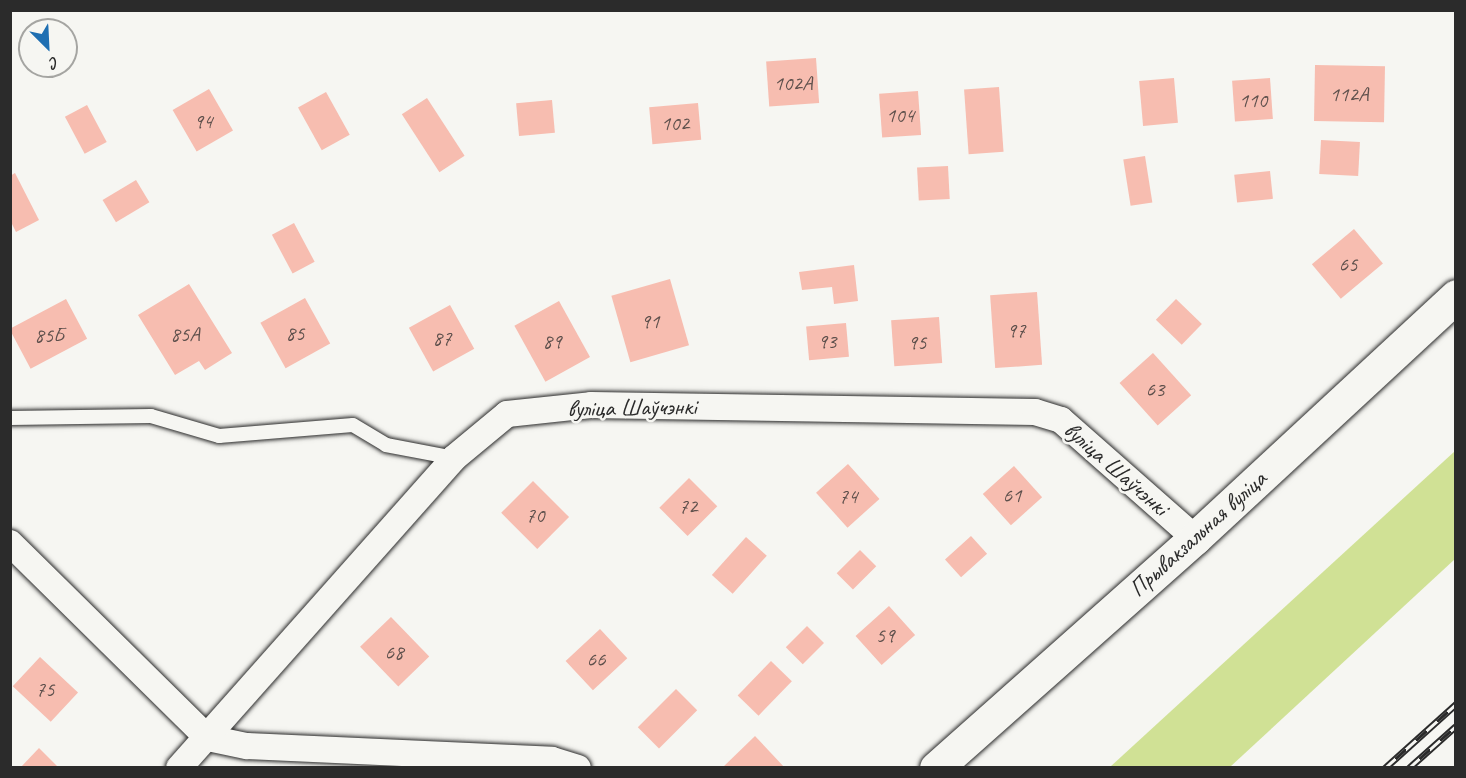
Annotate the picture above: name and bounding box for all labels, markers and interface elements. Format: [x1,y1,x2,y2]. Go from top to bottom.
north arrow [18,18,78,78]
text: С [47,52,62,73]
house number: 102А [774,70,812,96]
house number: 112А [1330,81,1368,107]
house number: 110 [1239,87,1267,113]
house number: 104 [886,102,914,128]
house number: 94 [194,108,212,134]
house number: 102 [661,110,689,136]
house number: 65 [1339,251,1357,277]
house number: 91 [641,308,659,334]
house number: 97 [1007,317,1025,343]
house number: 85 [286,320,304,346]
house number: 85А [170,321,200,347]
house number: 85Б [34,322,64,348]
house number: 87 [433,325,451,351]
house number: 89 [543,328,561,354]
house number: 93 [818,328,836,354]
house number: 95 [908,329,926,355]
house number: 63 [1146,376,1164,402]
street label: вуліца Шаўчэнкі [567,392,697,424]
street label: вуліца Шаўчэнкі [1057,415,1175,523]
street label: Прывакзальная вуліца [1123,465,1273,603]
house number: 61 [1003,482,1021,508]
house number: 74 [839,483,857,509]
house number: 72 [679,493,697,519]
house number: 70 [526,502,544,528]
house number: 59 [876,622,894,648]
house number: 68 [385,639,403,665]
house number: 66 [587,646,605,672]
house number: 75 [36,676,54,702]

